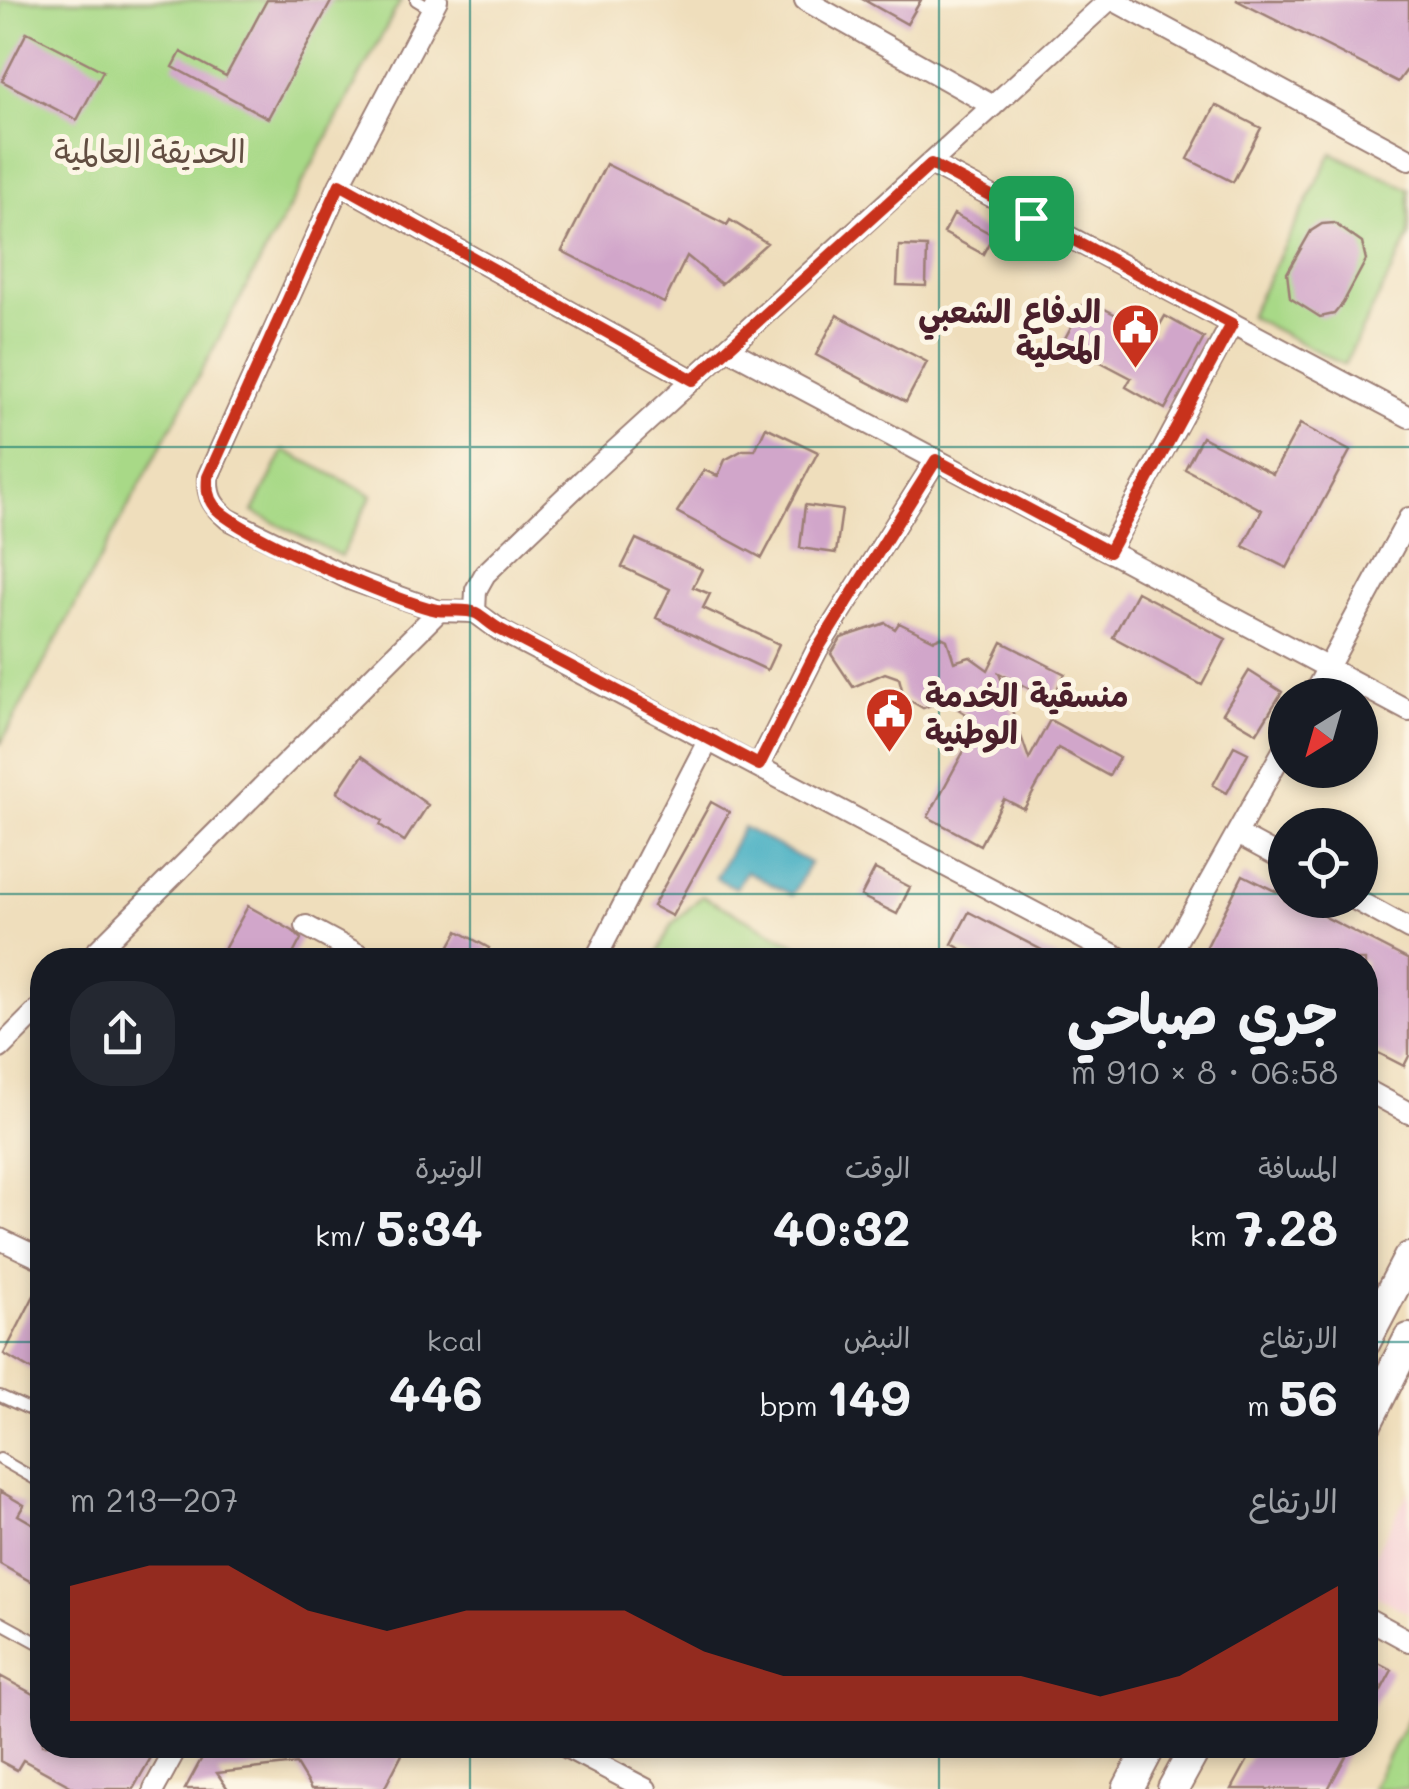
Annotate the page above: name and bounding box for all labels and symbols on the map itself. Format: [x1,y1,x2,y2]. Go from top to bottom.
park label: الحديقة العالمية [54,129,246,171]
pin [989,176,1074,261]
place label: الدفاع الشعبي المحلية [918,289,1101,368]
public building icon: الدفاع الشعبي المحلية [1110,302,1162,370]
place label: منسقية الخدمة الوطنية [925,673,1129,753]
north arrow [1268,678,1378,788]
public building icon: منسقية الخدمة الوطنية [864,686,916,754]

